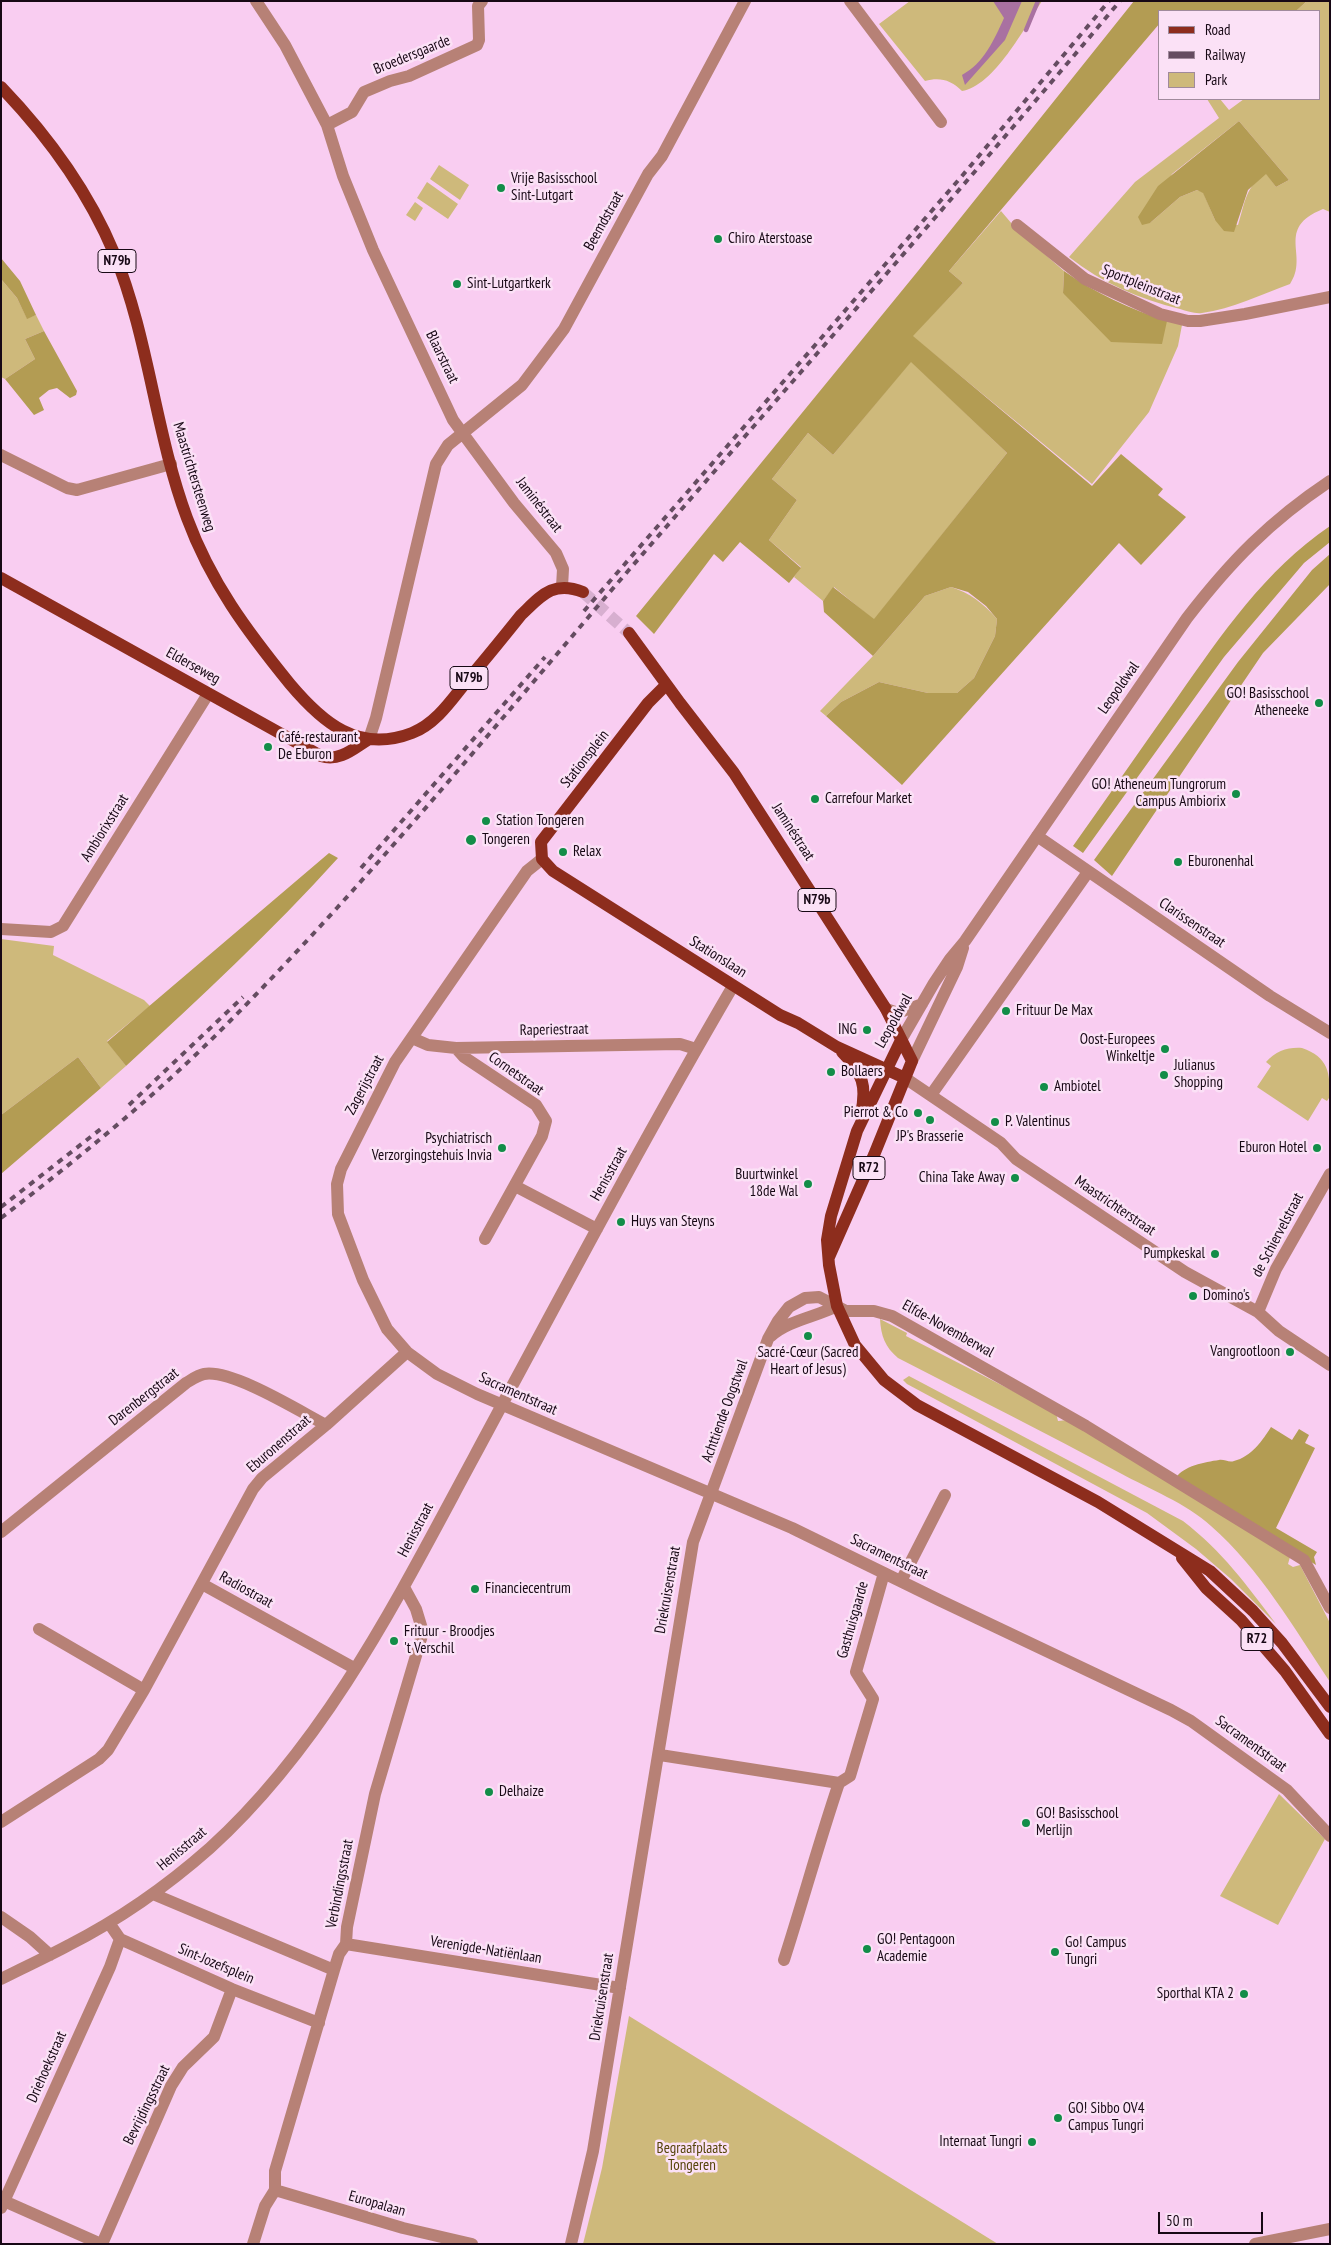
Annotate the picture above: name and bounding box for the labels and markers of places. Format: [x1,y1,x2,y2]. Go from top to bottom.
place label: Vrije Basisschool Sint-Lutgart [511,170,597,205]
marker: Vrije Basisschool Sint-Lutgart [495,182,507,194]
place label: Chiro Aterstoase [728,230,813,248]
marker: Chiro Aterstoase [712,233,724,245]
place label: Sint-Lutgartkerk [467,275,551,293]
marker: Sint-Lutgartkerk [451,278,463,290]
place label: GO! Basisschool Atheneeke [1227,685,1309,720]
marker: GO! Basisschool Atheneeke [1313,697,1325,709]
place label: Café-restaurant De Eburon [278,729,358,764]
marker: Café-restaurant De Eburon [262,741,274,753]
place label: GO! Atheneum Tungrorum Campus Ambiorix [1091,776,1226,811]
marker: GO! Atheneum Tungrorum Campus Ambiorix [1230,788,1242,800]
place label: Carrefour Market [825,790,912,808]
marker: Carrefour Market [809,793,821,805]
place label: Station Tongeren [496,812,584,830]
marker: Station Tongeren [480,815,492,827]
place label: Tongeren [482,831,530,849]
marker: Tongeren [464,833,478,847]
place label: Relax [573,843,601,861]
marker: Relax [557,846,569,858]
place label: Eburonenhal [1188,853,1254,871]
marker: Eburonenhal [1172,856,1184,868]
place label: Frituur De Max [1016,1002,1093,1020]
marker: Frituur De Max [1000,1005,1012,1017]
place label: ING [838,1021,857,1039]
marker: ING [861,1024,873,1036]
place label: Oost-Europees Winkeltje [1080,1031,1155,1066]
marker: Oost-Europees Winkeltje [1159,1043,1171,1055]
place label: Julianus Shopping [1174,1057,1223,1092]
place label: Bollaers [841,1063,883,1081]
marker: Bollaers [825,1066,837,1078]
marker: Julianus Shopping [1158,1069,1170,1081]
place label: Ambiotel [1054,1078,1101,1096]
marker: Ambiotel [1038,1081,1050,1093]
place label: Pierrot & Co [844,1104,908,1122]
marker: Pierrot & Co [912,1107,924,1119]
place label: P. Valentinus [1005,1113,1070,1131]
marker: JP's Brasserie [924,1114,936,1126]
marker: P. Valentinus [989,1116,1001,1128]
place label: JP's Brasserie [896,1128,964,1146]
place label: Psychiatrisch Verzorgingstehuis Invia [372,1130,492,1165]
place label: Eburon Hotel [1239,1139,1307,1157]
marker: Psychiatrisch Verzorgingstehuis Invia [496,1142,508,1154]
marker: Eburon Hotel [1311,1142,1323,1154]
place label: Buurtwinkel 18de Wal [735,1166,798,1201]
place label: China Take Away [919,1169,1005,1187]
marker: China Take Away [1009,1172,1021,1184]
marker: Buurtwinkel 18de Wal [802,1178,814,1190]
place label: Huys van Steyns [631,1213,715,1231]
marker: Huys van Steyns [615,1216,627,1228]
place label: Pumpkeskal [1144,1245,1205,1263]
marker: Pumpkeskal [1209,1248,1221,1260]
place label: Domino's [1203,1287,1250,1305]
marker: Domino's [1187,1290,1199,1302]
marker: Sacré-Cœur (Sacred Heart of Jesus) [802,1330,814,1342]
place label: Vangrootloon [1210,1343,1280,1361]
place label: Sacré-Cœur (Sacred Heart of Jesus) [757,1344,859,1379]
marker: Vangrootloon [1284,1346,1296,1358]
place label: Financiecentrum [485,1580,571,1598]
marker: Financiecentrum [469,1583,481,1595]
place label: Frituur - Broodjes 't Verschil [404,1623,495,1658]
marker: Frituur - Broodjes 't Verschil [388,1635,400,1647]
place label: Delhaize [499,1783,544,1801]
marker: Delhaize [483,1786,495,1798]
place label: GO! Basisschool Merlijn [1036,1805,1118,1840]
marker: GO! Basisschool Merlijn [1020,1817,1032,1829]
place label: GO! Pentagoon Academie [877,1931,955,1966]
place label: Go! Campus Tungri [1065,1934,1126,1969]
marker: GO! Pentagoon Academie [861,1943,873,1955]
marker: Go! Campus Tungri [1049,1946,1061,1958]
place label: Sporthal KTA 2 [1157,1985,1234,2003]
marker: Sporthal KTA 2 [1238,1988,1250,2000]
place label: GO! Sibbo OV4 Campus Tungri [1068,2100,1144,2135]
marker: GO! Sibbo OV4 Campus Tungri [1052,2112,1064,2124]
place label: Internaat Tungri [939,2133,1022,2151]
marker: Internaat Tungri [1026,2136,1038,2148]

